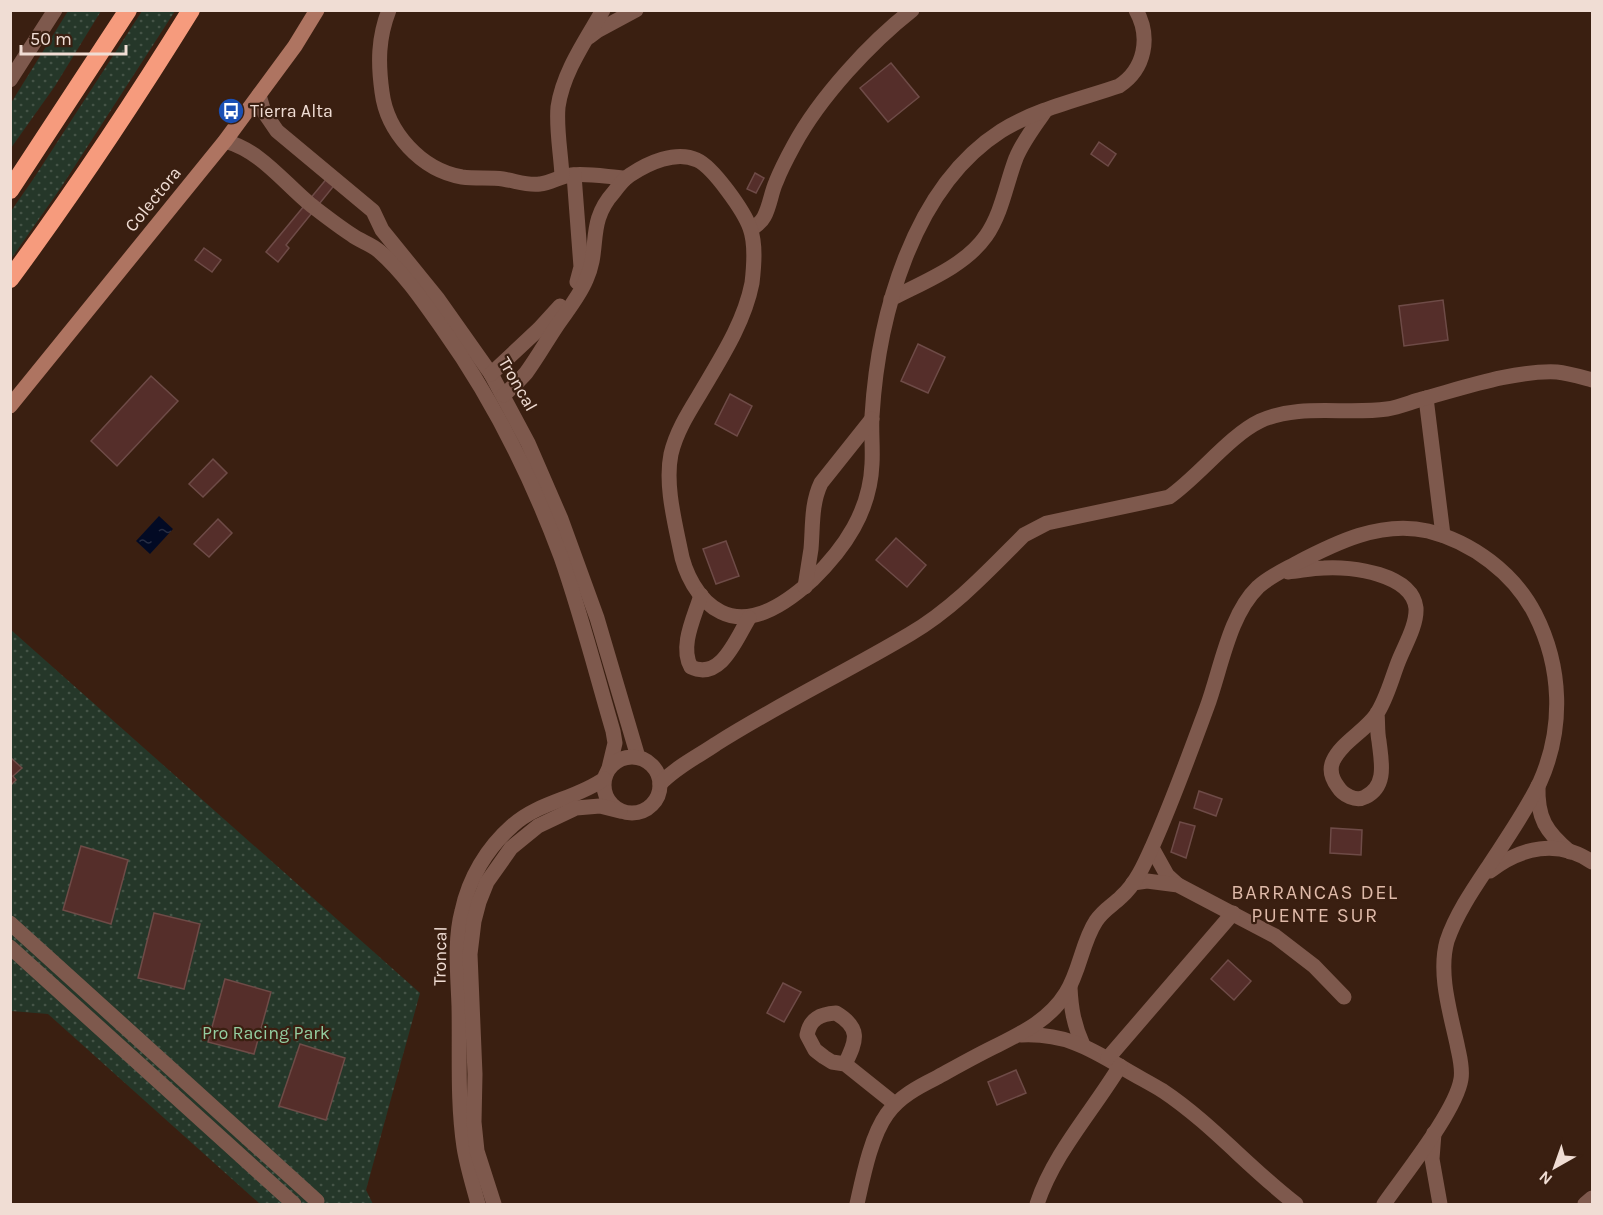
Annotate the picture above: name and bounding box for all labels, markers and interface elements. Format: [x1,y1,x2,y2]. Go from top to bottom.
scale bar [21,18,126,56]
text: 50 m [30,28,72,50]
bus stop icon: Tierra Alta [216,96,246,126]
place label: Tierra Alta [250,100,333,122]
street label: Colectora [120,162,186,236]
street label: Troncal [494,353,542,415]
district label: BARRANCAS DEL PUENTE SUR [1231,881,1399,927]
street label: Troncal [428,926,452,986]
park label: Pro Racing Park [202,1022,330,1044]
north arrow [1525,1137,1585,1197]
text: N [1535,1167,1556,1189]

